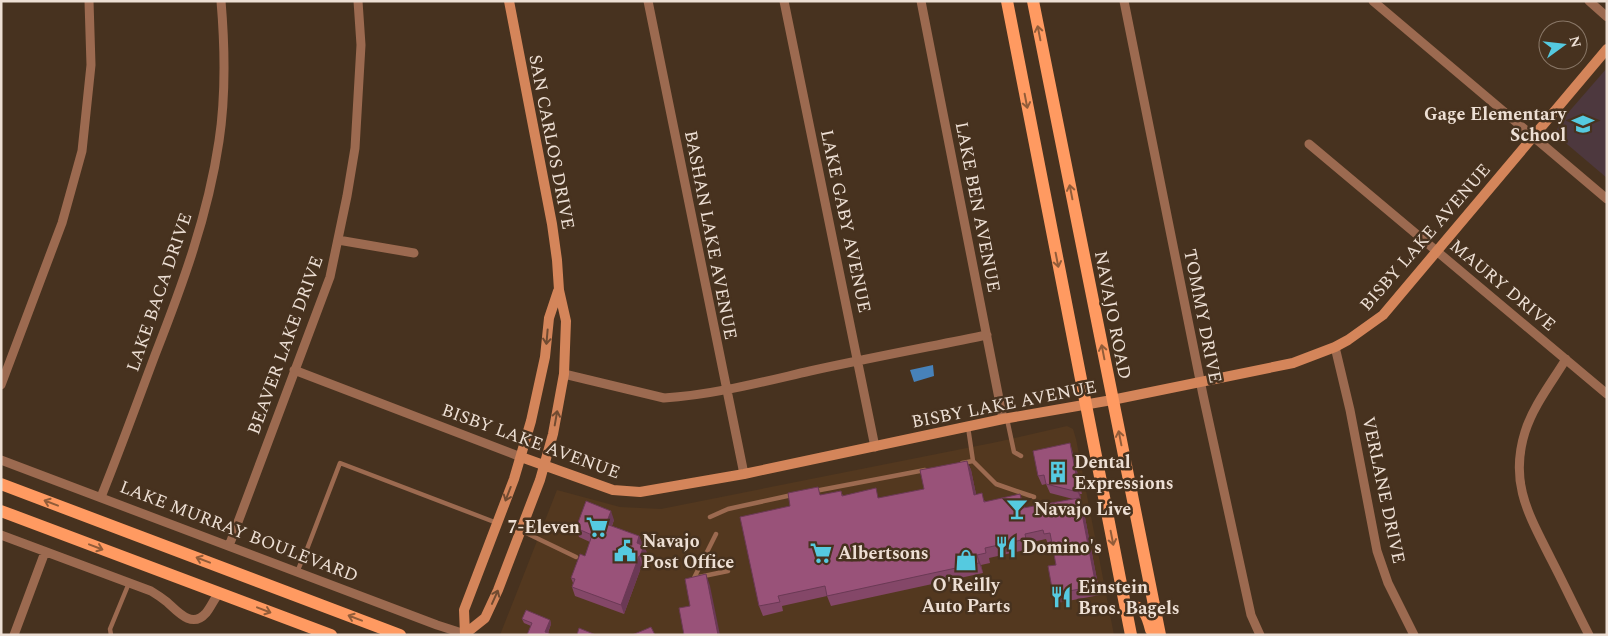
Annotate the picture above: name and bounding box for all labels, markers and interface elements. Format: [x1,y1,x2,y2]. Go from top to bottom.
north arrow [1538,20,1588,70]
one-way arrow [1034,26,1043,42]
text: N [1563,34,1587,50]
street label: SAN CARLOS DRIVE [521,52,582,232]
one-way arrow [1022,92,1032,108]
place label: Gage Elementary School [1424,101,1567,149]
school or university icon: Gage Elementary School [1570,111,1596,137]
street label: LAKE BEN AVENUE [948,119,1007,295]
street label: LAKE GABY AVENUE [813,127,878,315]
street label: BASHAN LAKE AVENUE [677,128,744,342]
street label: BISBY LAKE AVENUE [1353,157,1497,317]
one-way arrow [1066,185,1075,201]
street label: LAKE BACA DRIVE [120,209,199,375]
street label: MAURY DRIVE [1444,233,1562,338]
street label: TOMMY DRIVE [1176,247,1229,386]
street label: NAVAJO ROAD [1087,248,1138,382]
street label: BEAVER LAKE DRIVE [241,252,330,438]
one-way arrow [1053,252,1063,268]
one-way arrow [542,328,552,344]
one-way arrow [1098,344,1107,360]
street label: BISBY LAKE AVENUE [909,373,1099,436]
street label: BISBY LAKE AVENUE [438,397,624,486]
one-way arrow [551,410,561,426]
street label: VERLANE DRIVE [1355,414,1412,566]
one-way arrow [1115,430,1124,446]
place label: Dental Expressions [1074,449,1174,497]
building icon: Dental Expressions [1045,459,1071,485]
street label: LAKE MURRAY BOULEVARD [116,473,362,589]
one-way arrow [503,486,513,501]
bar icon: Navajo Live [1004,496,1030,522]
place label: Navajo Live [1034,496,1131,523]
one-way arrow [43,498,59,507]
place label: 7-Eleven [507,514,580,541]
supermarket icon: 7-Eleven [584,514,610,540]
place label: Navajo Post Office [642,528,734,576]
one-way arrow [1108,529,1117,545]
restaurant icon: Domino's [993,534,1019,560]
place label: Domino's [1022,534,1102,561]
public building icon: Navajo Post Office [612,538,638,564]
supermarket icon: Albertsons [808,540,834,566]
place label: Albertsons [838,540,929,567]
one-way arrow [88,542,103,552]
shop icon: O'Reilly Auto Parts [953,547,979,573]
one-way arrow [195,555,210,564]
place label: O'Reilly Auto Parts [921,572,1011,620]
place label: Einstein Bros. Bagels [1078,574,1180,622]
restaurant icon: Einstein Bros. Bagels [1048,584,1074,610]
one-way arrow [490,590,500,605]
one-way arrow [256,606,271,615]
one-way arrow [347,613,363,622]

